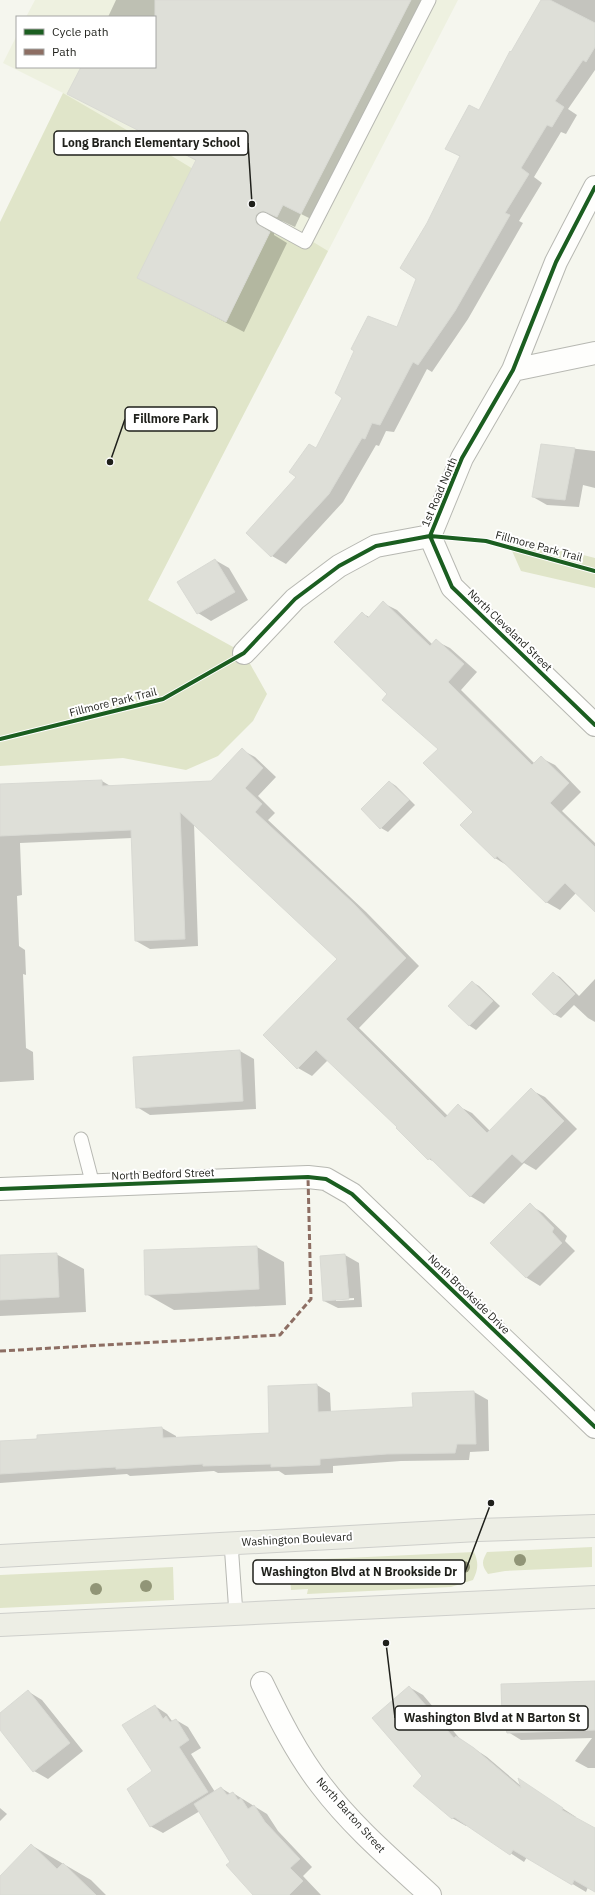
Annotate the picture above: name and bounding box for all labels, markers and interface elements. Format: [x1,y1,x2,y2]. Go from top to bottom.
legend [16,16,156,68]
text: Cycle path [52,24,109,39]
text: Path [52,44,77,59]
callout: Long Branch Elementary School [54,131,248,155]
text: Long Branch Elementary School [62,135,241,150]
callout: Fillmore Park [125,407,217,431]
text: Fillmore Park [133,411,209,426]
street label: 1st Road North [418,455,460,529]
street label: Fillmore Park Trail [494,528,584,564]
street label: North Cleveland Street [465,586,555,674]
street label: Fillmore Park Trail [68,684,158,720]
street label: North Bedford Street [111,1165,215,1183]
street label: North Brookside Drive [425,1251,513,1337]
street label: Washington Boulevard [241,1529,353,1549]
callout: Washington Blvd at N Brookside Dr [253,1560,465,1584]
text: Washington Blvd at N Brookside Dr [261,1564,457,1579]
callout: Washington Blvd at N Barton St [395,1706,588,1730]
text: Washington Blvd at N Barton St [404,1710,581,1725]
street label: North Barton Street [313,1774,389,1856]

